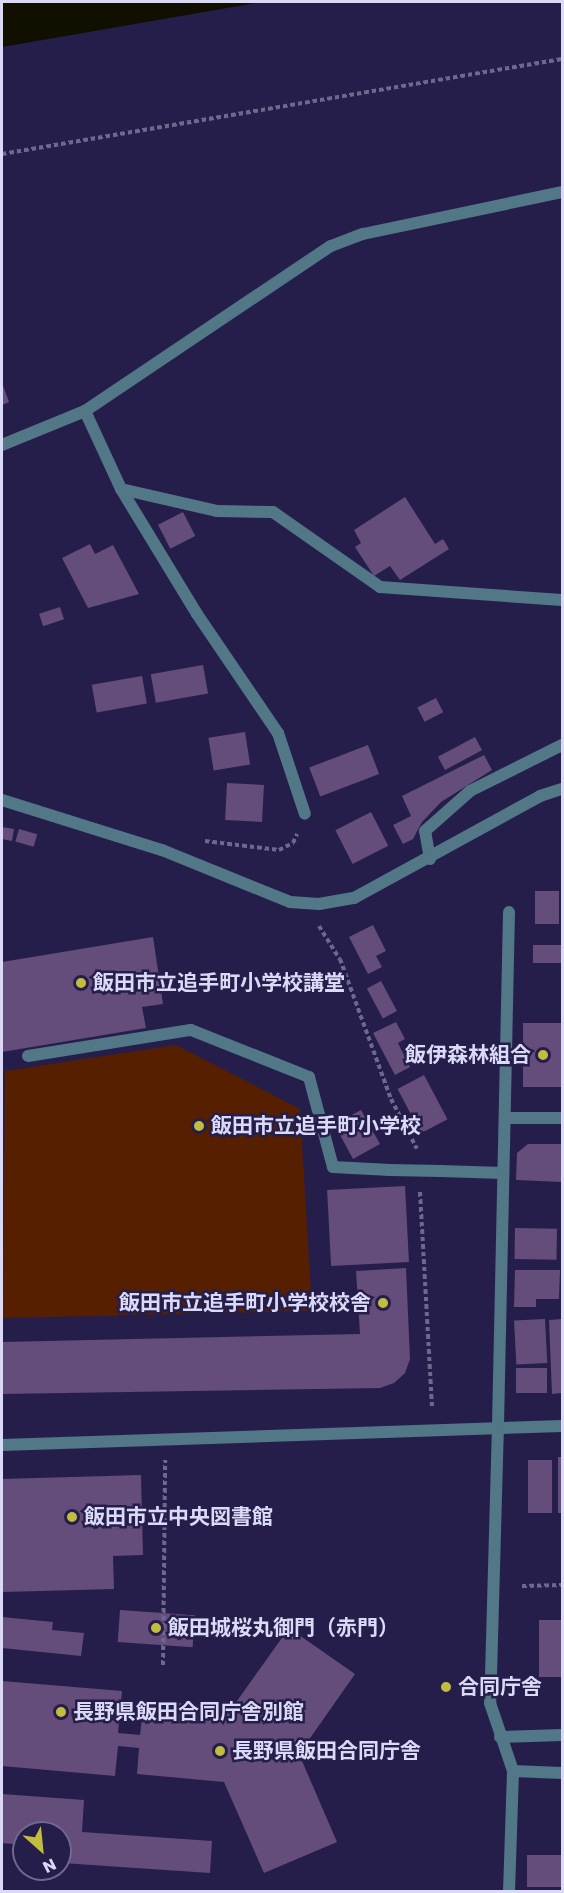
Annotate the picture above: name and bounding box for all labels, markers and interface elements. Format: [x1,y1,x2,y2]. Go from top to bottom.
place label: 飯田市立追手町小学校講堂 [93,970,345,996]
marker: 飯田市立追手町小学校講堂 [74,976,88,990]
place label: 飯伊森林組合 [405,1042,531,1068]
marker: 飯伊森林組合 [536,1048,550,1062]
place label: 飯田市立追手町小学校 [211,1113,421,1139]
marker: 飯田市立追手町小学校 [192,1119,206,1133]
place label: 飯田市立追手町小学校校舎 [119,1290,371,1316]
marker: 飯田市立追手町小学校校舎 [376,1296,390,1310]
place label: 飯田市立中央図書館 [84,1504,273,1530]
marker: 飯田市立中央図書館 [65,1510,79,1524]
place label: 飯田城桜丸御門（赤門） [168,1615,399,1641]
marker: 飯田城桜丸御門（赤門） [149,1621,163,1635]
place label: 合同庁舎 [458,1674,542,1700]
marker: 合同庁舎 [439,1680,453,1694]
place label: 長野県飯田合同庁舎別館 [73,1699,304,1725]
marker: 長野県飯田合同庁舎別館 [54,1705,68,1719]
place label: 長野県飯田合同庁舎 [232,1738,421,1764]
marker: 長野県飯田合同庁舎 [213,1744,227,1758]
north arrow [12,1821,72,1881]
text: N [39,1853,60,1879]

